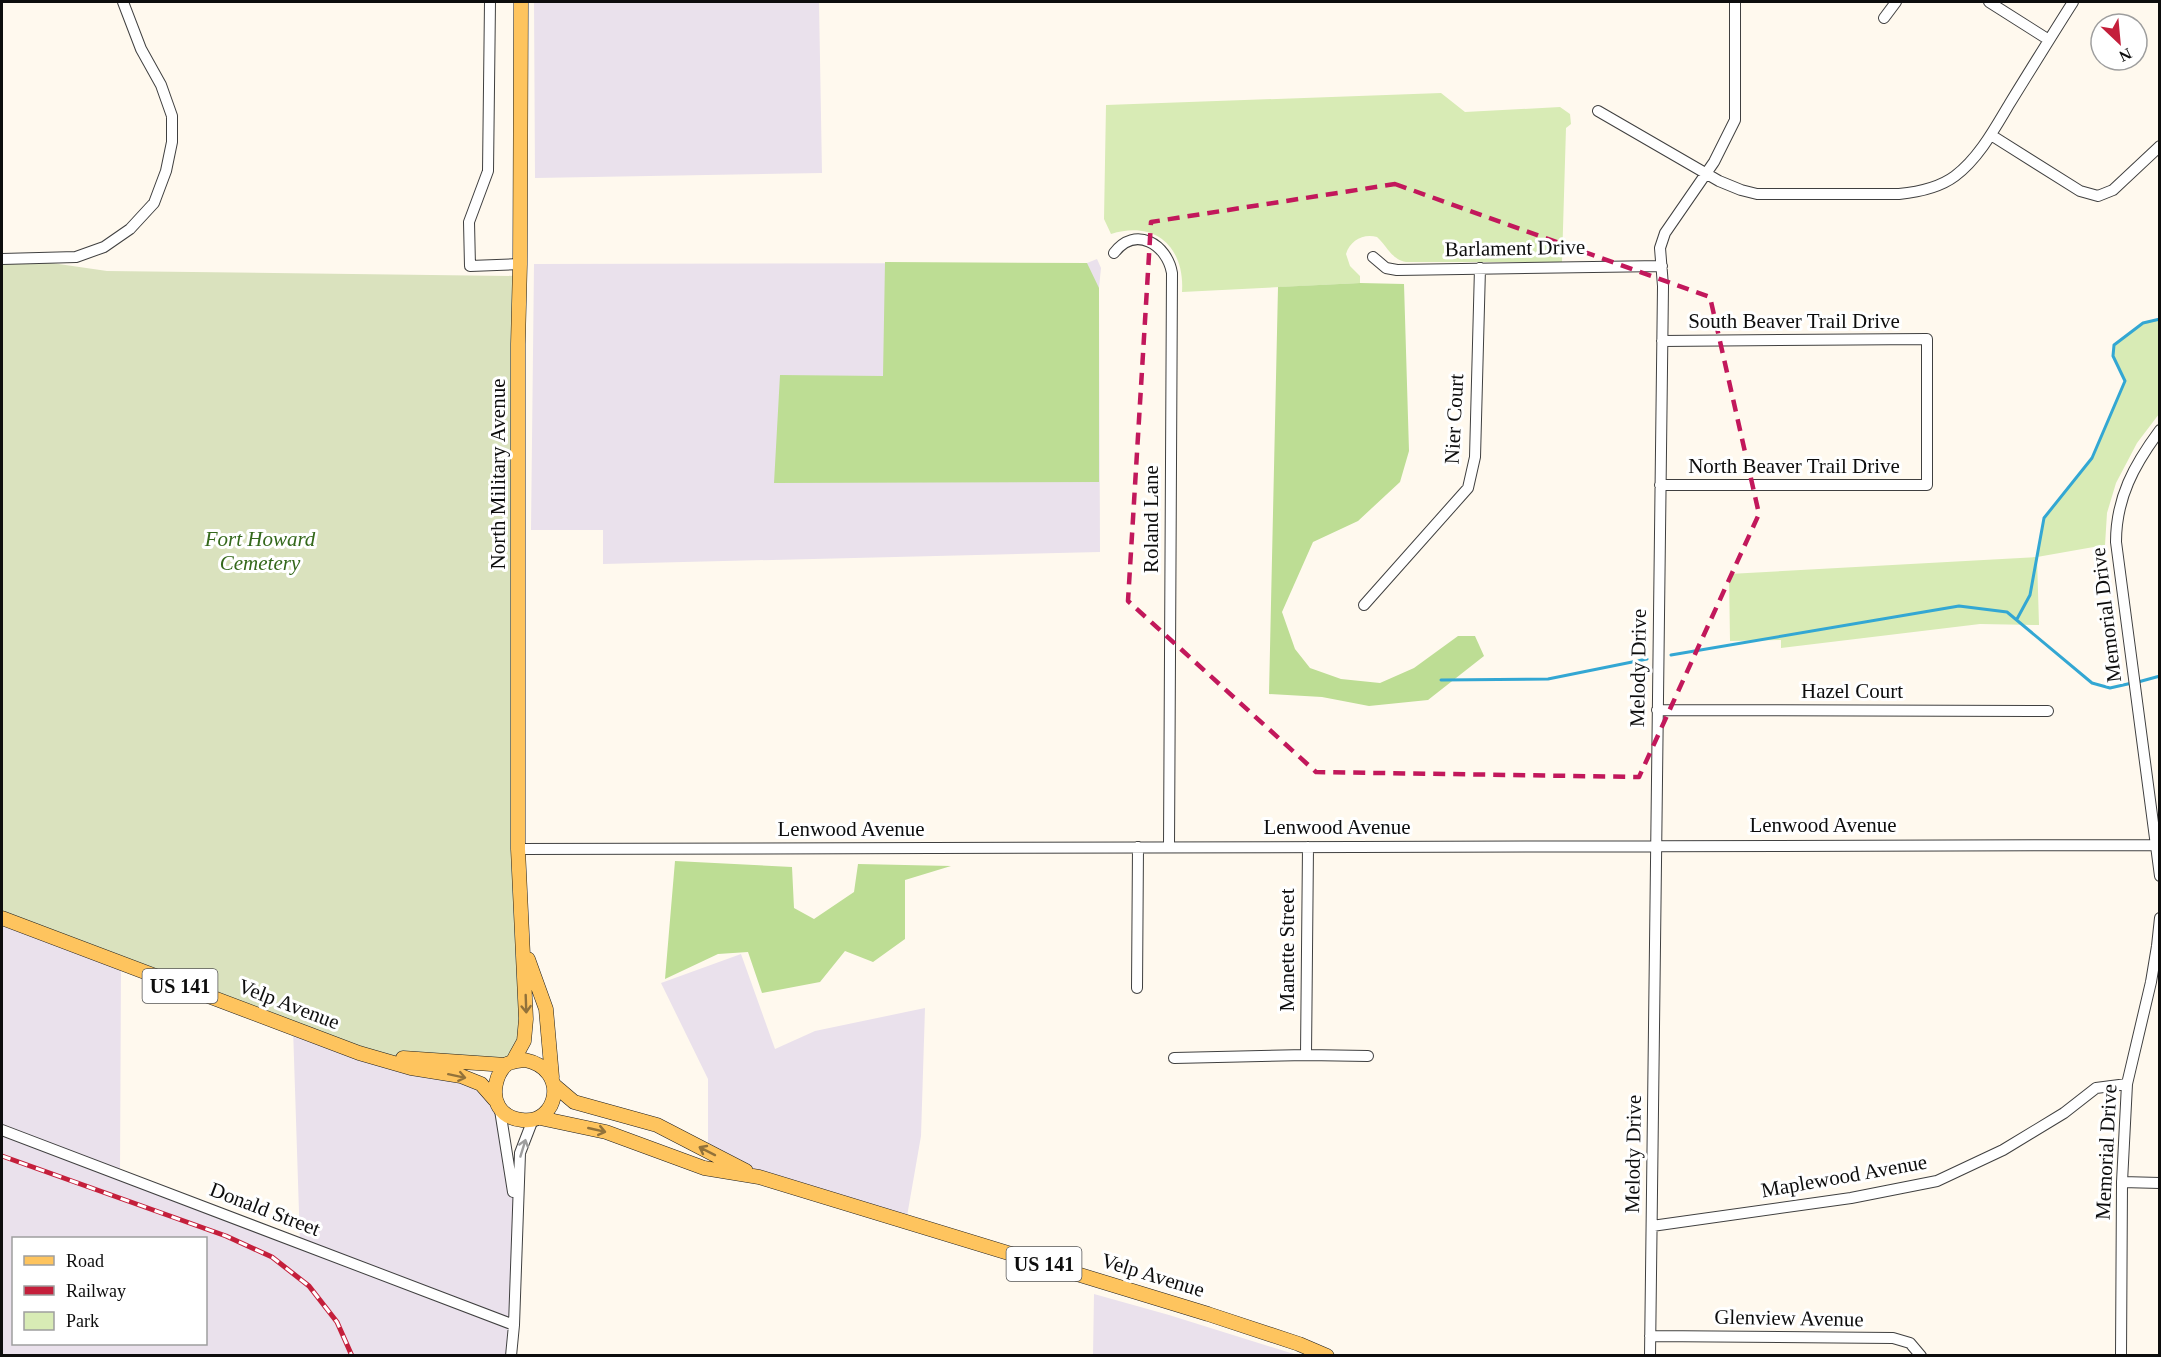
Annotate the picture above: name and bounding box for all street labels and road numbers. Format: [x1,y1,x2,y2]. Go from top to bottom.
street label: Barlament Drive [1445,235,1585,261]
street label: South Beaver Trail Drive [1688,309,1900,333]
street label: Nier Court [1440,373,1468,465]
street label: North Military Avenue [486,379,510,569]
street label: North Beaver Trail Drive [1688,454,1900,478]
street label: Roland Lane [1139,465,1163,573]
street label: Memorial Drive [2086,546,2126,684]
street label: Melody Drive [1625,609,1651,727]
street label: Hazel Court [1801,679,1903,703]
street label: Lenwood Avenue [1749,813,1897,837]
street label: Lenwood Avenue [1263,815,1411,839]
street label: Lenwood Avenue [777,817,925,841]
street label: Manette Street [1275,888,1299,1012]
road number: US 141 [142,969,218,1003]
street label: Velp Avenue [235,974,343,1034]
street label: Memorial Drive [2090,1084,2122,1220]
street label: Melody Drive [1620,1095,1646,1213]
street label: Maplewood Avenue [1759,1150,1929,1202]
street label: Donald Street [207,1177,324,1241]
road number: US 141 [1006,1247,1082,1281]
street label: Velp Avenue [1099,1248,1207,1302]
street label: Glenview Avenue [1714,1305,1864,1331]

